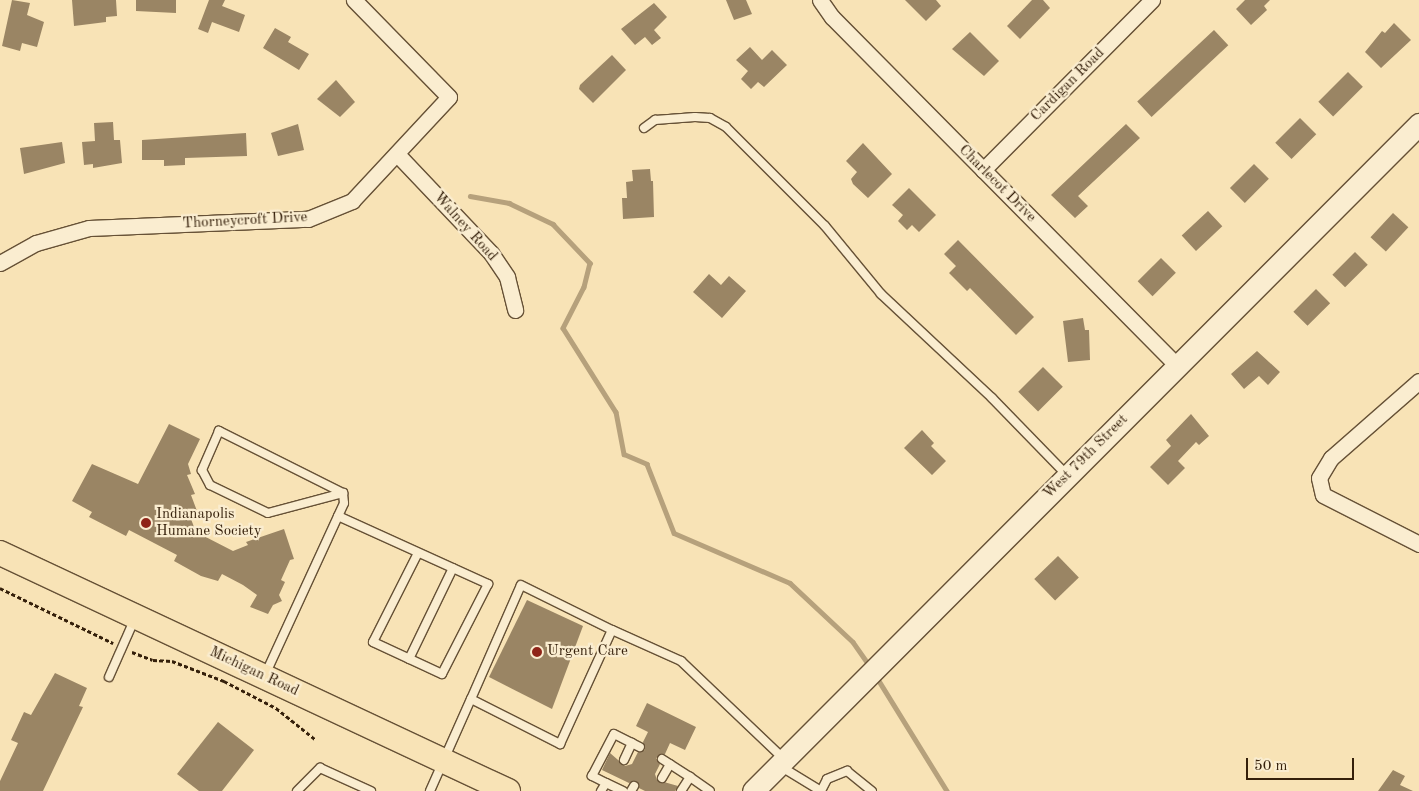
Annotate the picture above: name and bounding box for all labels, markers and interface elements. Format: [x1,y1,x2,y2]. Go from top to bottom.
street label: Cardigan Road [1027,44,1109,126]
street label: Charlecot Drive [955,142,1039,226]
street label: Walney Road [429,189,501,265]
street label: Thorneycroft Drive [182,209,308,233]
street label: West 79th Street [1040,411,1132,503]
place label: Indianapolis Humane Society [156,505,262,540]
marker: Indianapolis Humane Society [140,517,152,529]
street label: Michigan Road [206,643,302,701]
place label: Urgent Care [547,643,628,661]
marker: Urgent Care [531,646,543,658]
scale bar [1249,748,1356,780]
text: 50 m [1254,759,1288,774]

